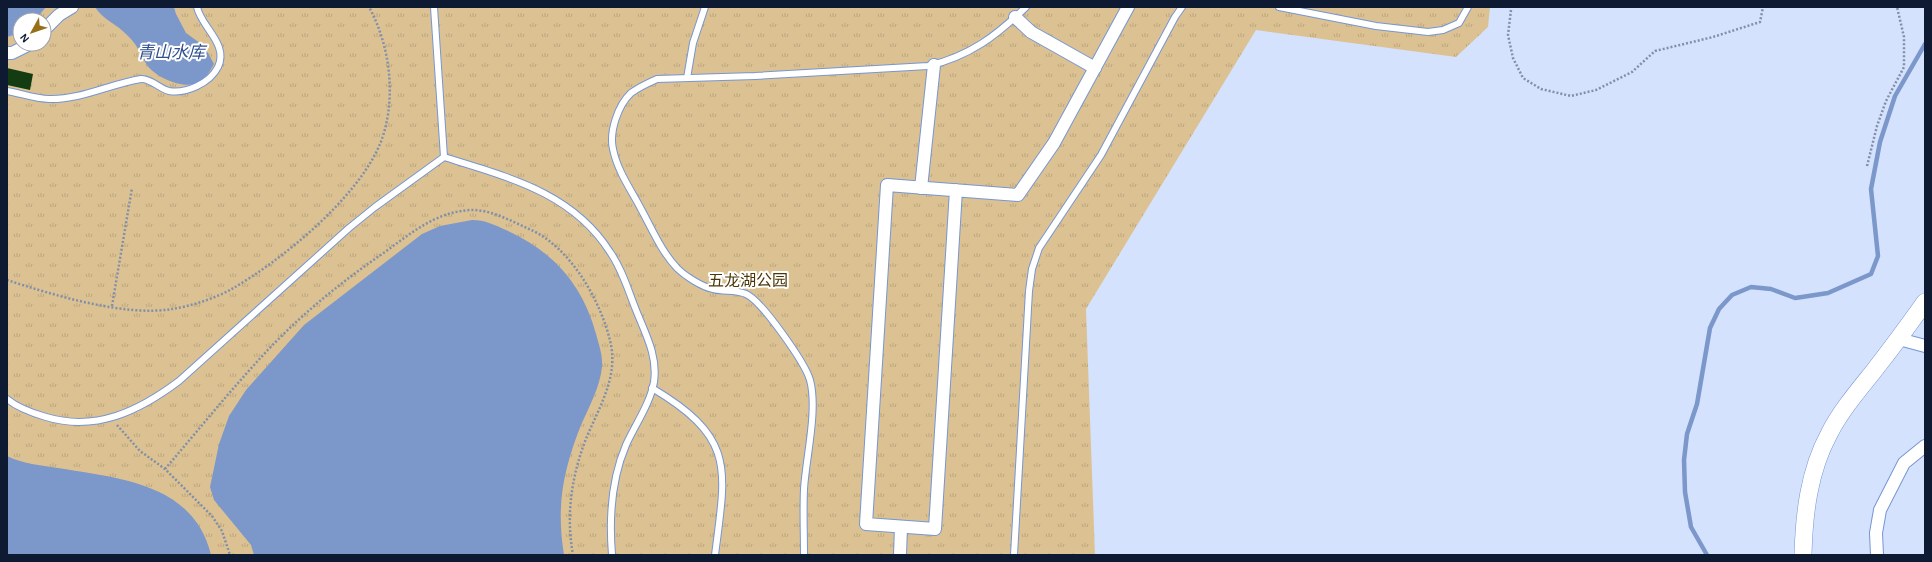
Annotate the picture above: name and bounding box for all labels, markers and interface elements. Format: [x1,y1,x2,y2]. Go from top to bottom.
north arrow [12,12,52,52]
text: N [18,32,31,45]
water label: 青山水库 [137,43,208,61]
park label: 五龙湖公园 [708,272,788,289]

